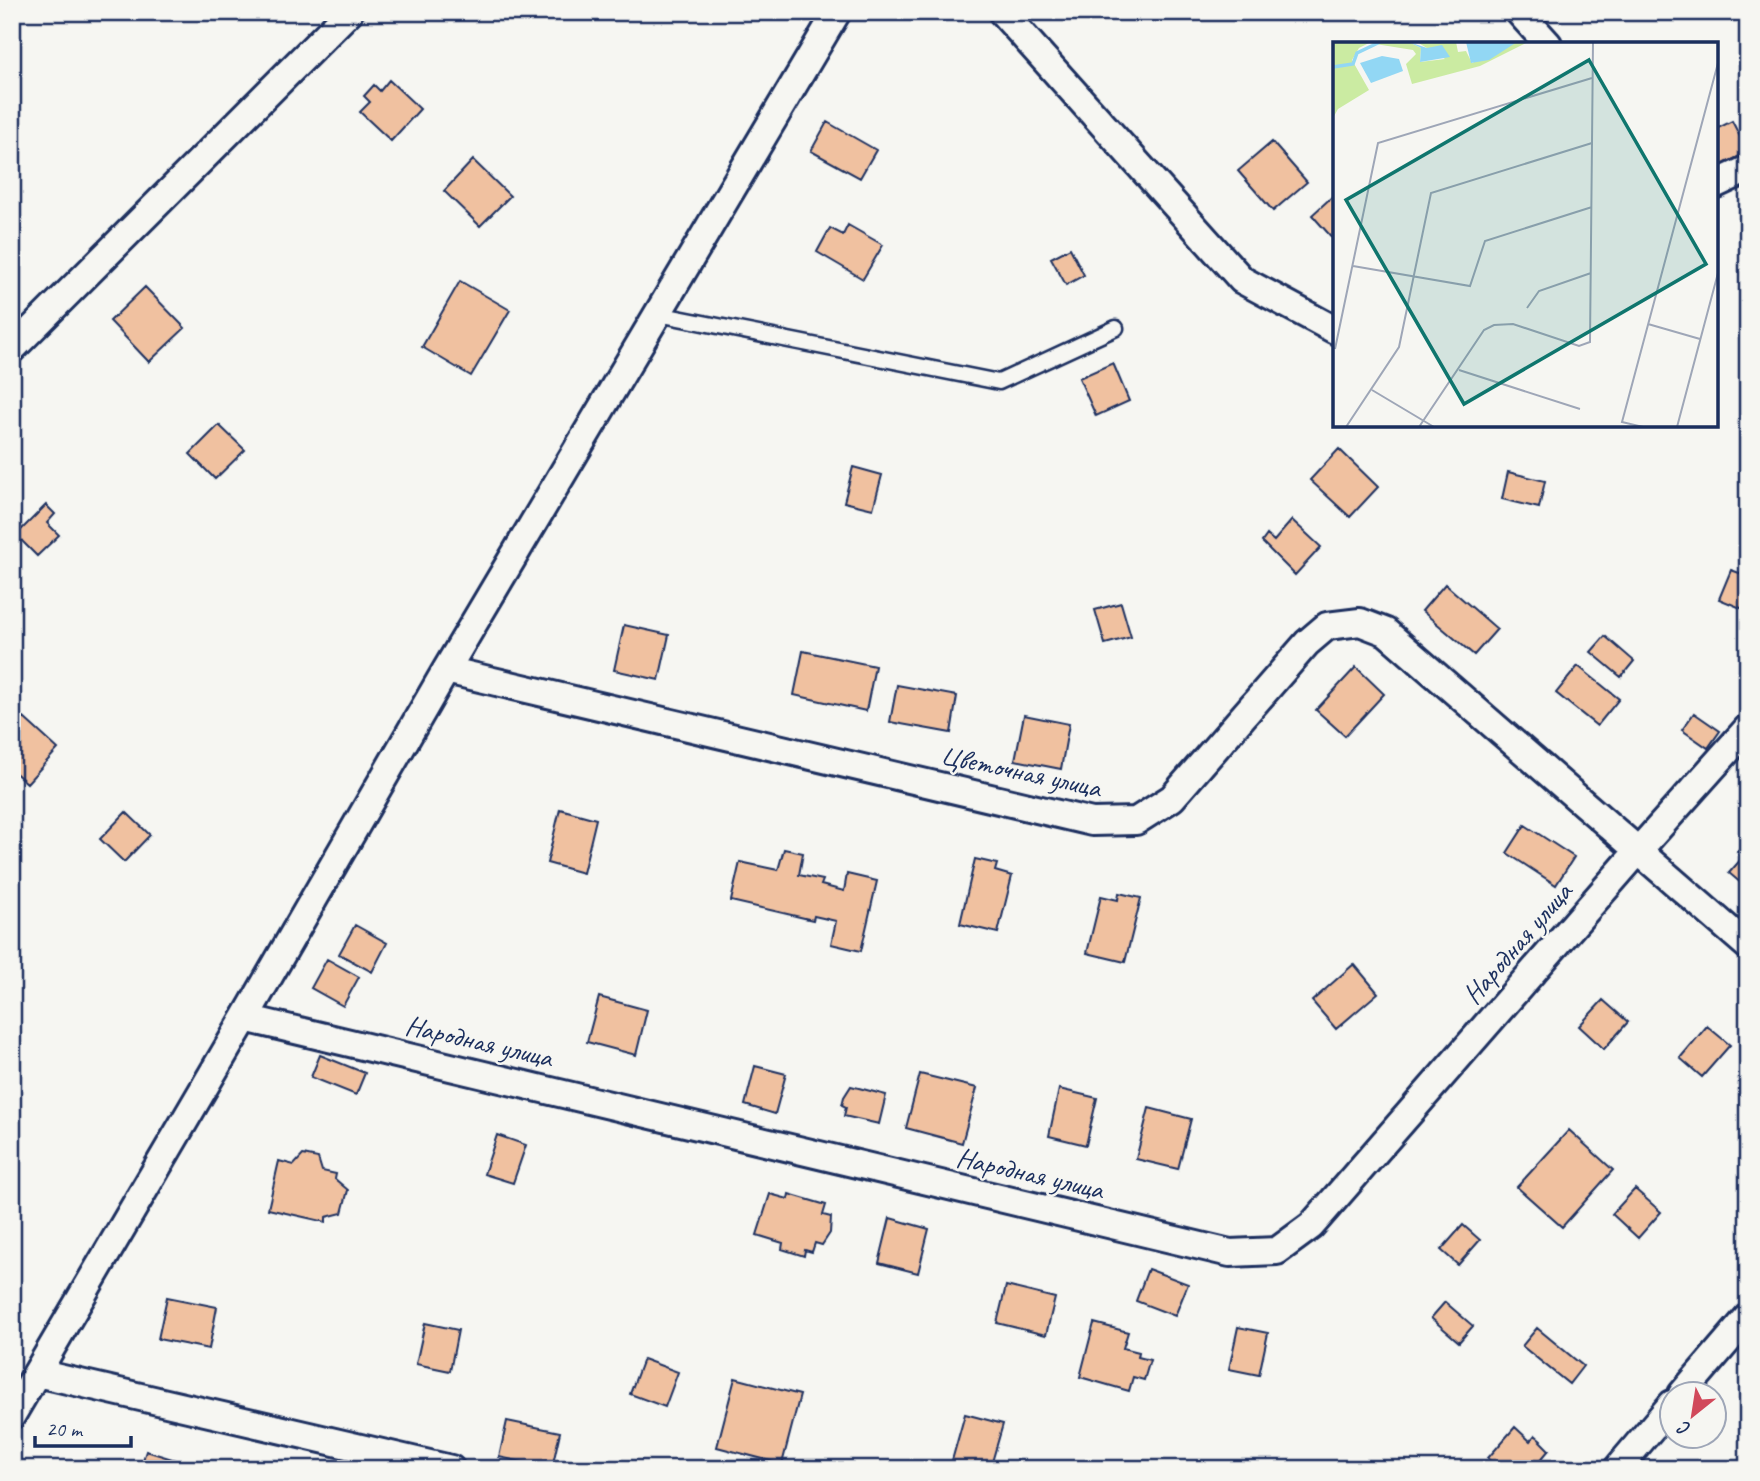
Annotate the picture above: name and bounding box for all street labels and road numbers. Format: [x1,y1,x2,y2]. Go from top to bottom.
street label: Цветочная улица [938,737,1106,805]
street label: Народная улица [1455,874,1580,1011]
street label: Народная улица [402,1007,558,1075]
street label: Народная улица [953,1139,1109,1207]

